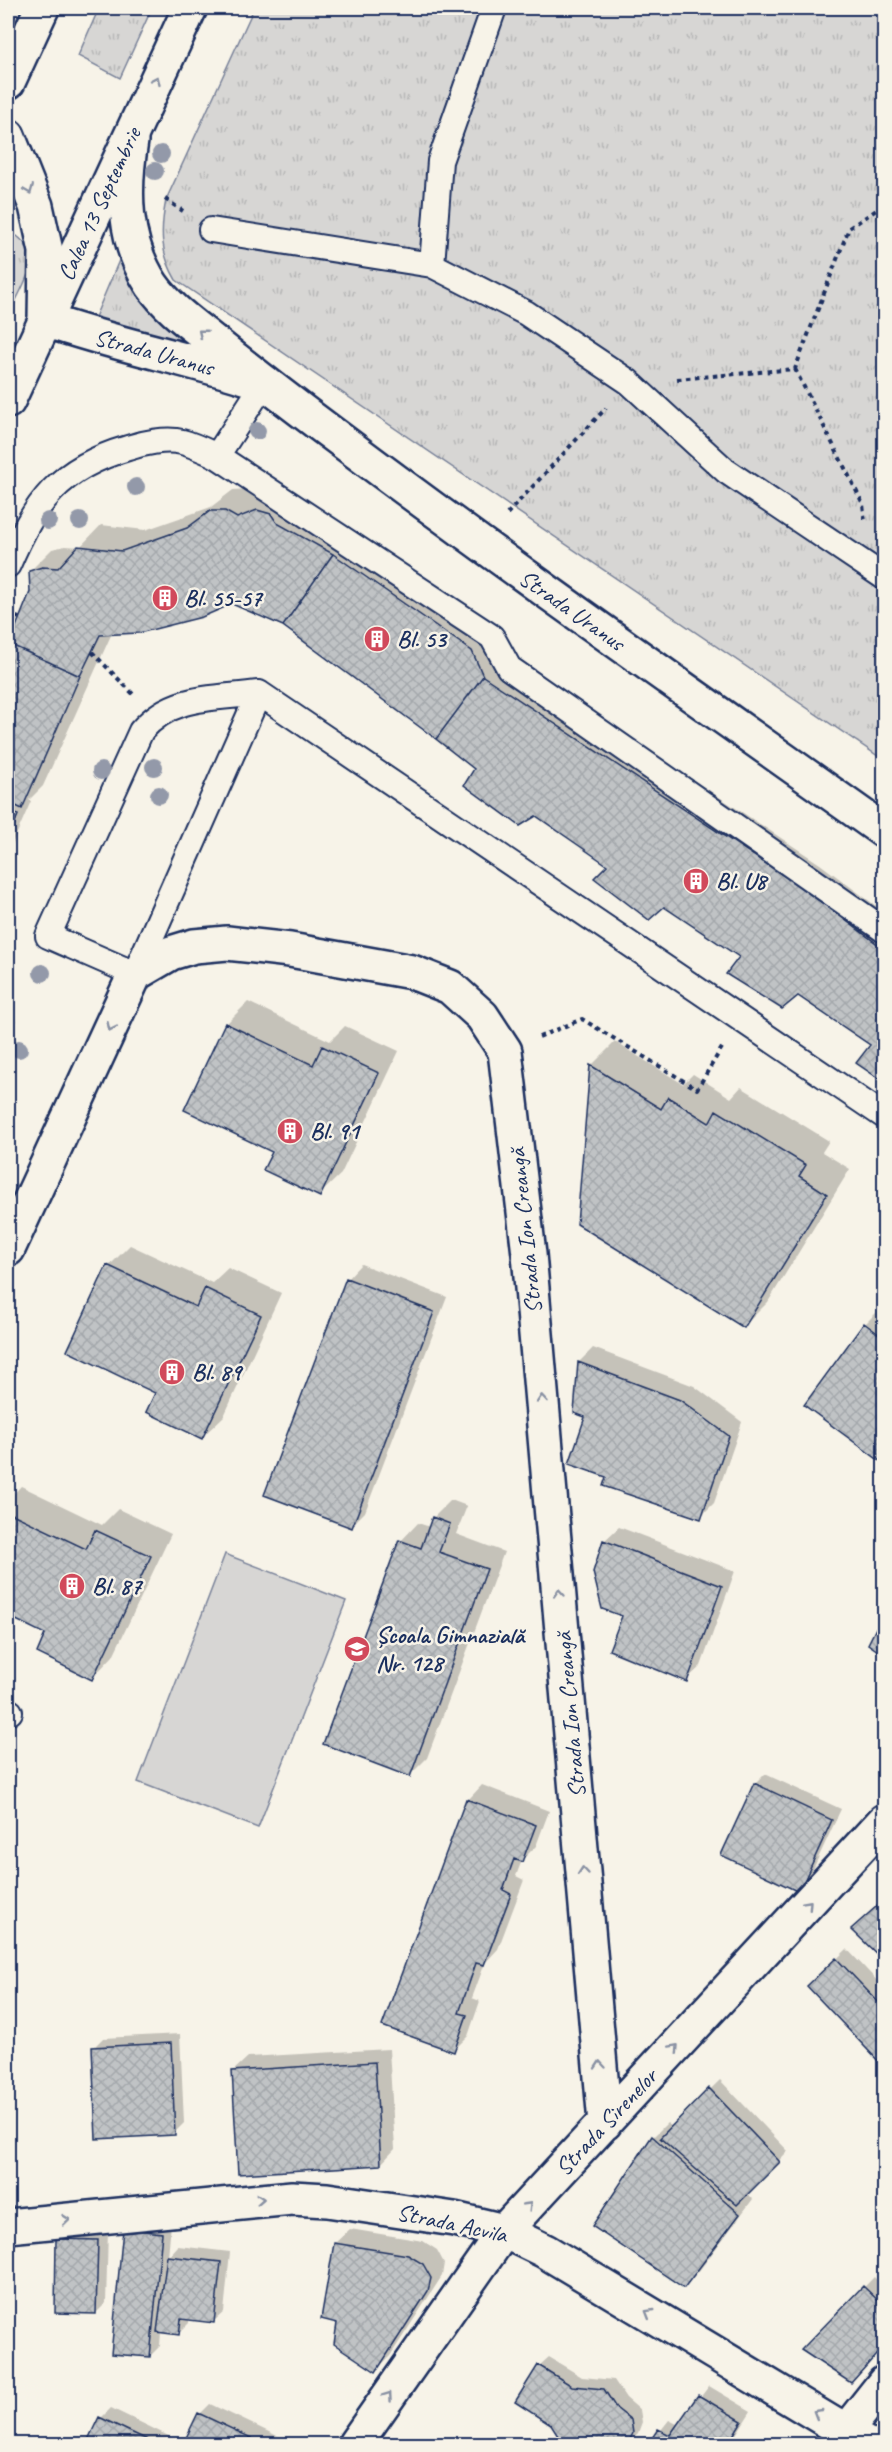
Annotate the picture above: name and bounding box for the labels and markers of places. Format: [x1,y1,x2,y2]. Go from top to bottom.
building icon: Bl. 55-57 [150,583,180,613]
place label: Bl. 55-57 [184,583,264,613]
building icon: Bl. 53 [362,624,392,654]
place label: Bl. 53 [397,624,448,654]
building icon: Bl. U8 [681,866,711,896]
place label: Bl. U8 [716,866,769,896]
building icon: Bl. 91 [275,1116,305,1146]
place label: Bl. 91 [310,1116,362,1146]
building icon: Bl. 89 [157,1357,187,1387]
place label: Bl. 89 [192,1357,243,1387]
building icon: Bl. 87 [57,1571,87,1601]
place label: Bl. 87 [92,1571,143,1601]
place label: Școala Gimnazială Nr. 128 [376,1620,527,1678]
school or university icon: Școala Gimnazială Nr. 128 [342,1634,372,1664]

